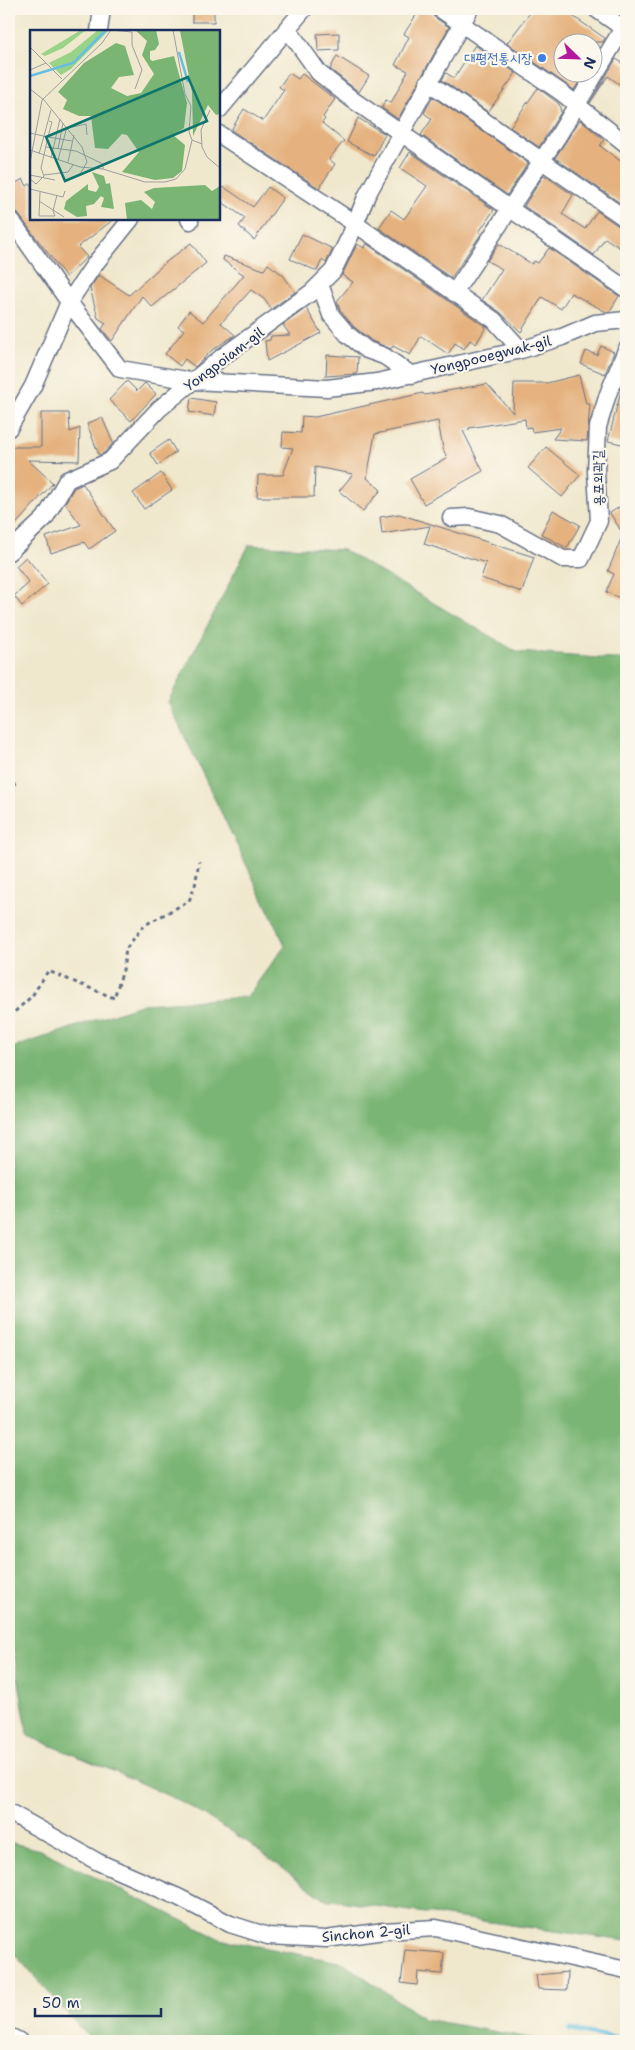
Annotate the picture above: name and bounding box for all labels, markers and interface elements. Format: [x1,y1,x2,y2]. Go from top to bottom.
inset map [30,30,220,220]
north arrow [552,32,602,82]
place label: 대평전통시장 [464,49,533,67]
marker: 대평전통시장 [536,52,548,64]
text: N [580,54,600,72]
street label: Yongpoiam-gil [180,323,268,395]
street label: Yongpooegwak-gil [429,331,554,379]
street label: 용포외곽길 [588,449,607,506]
street label: Sinchon 2-gil [321,1920,412,1946]
scale bar [35,1985,161,2017]
text: 50 m [42,1993,80,2013]

